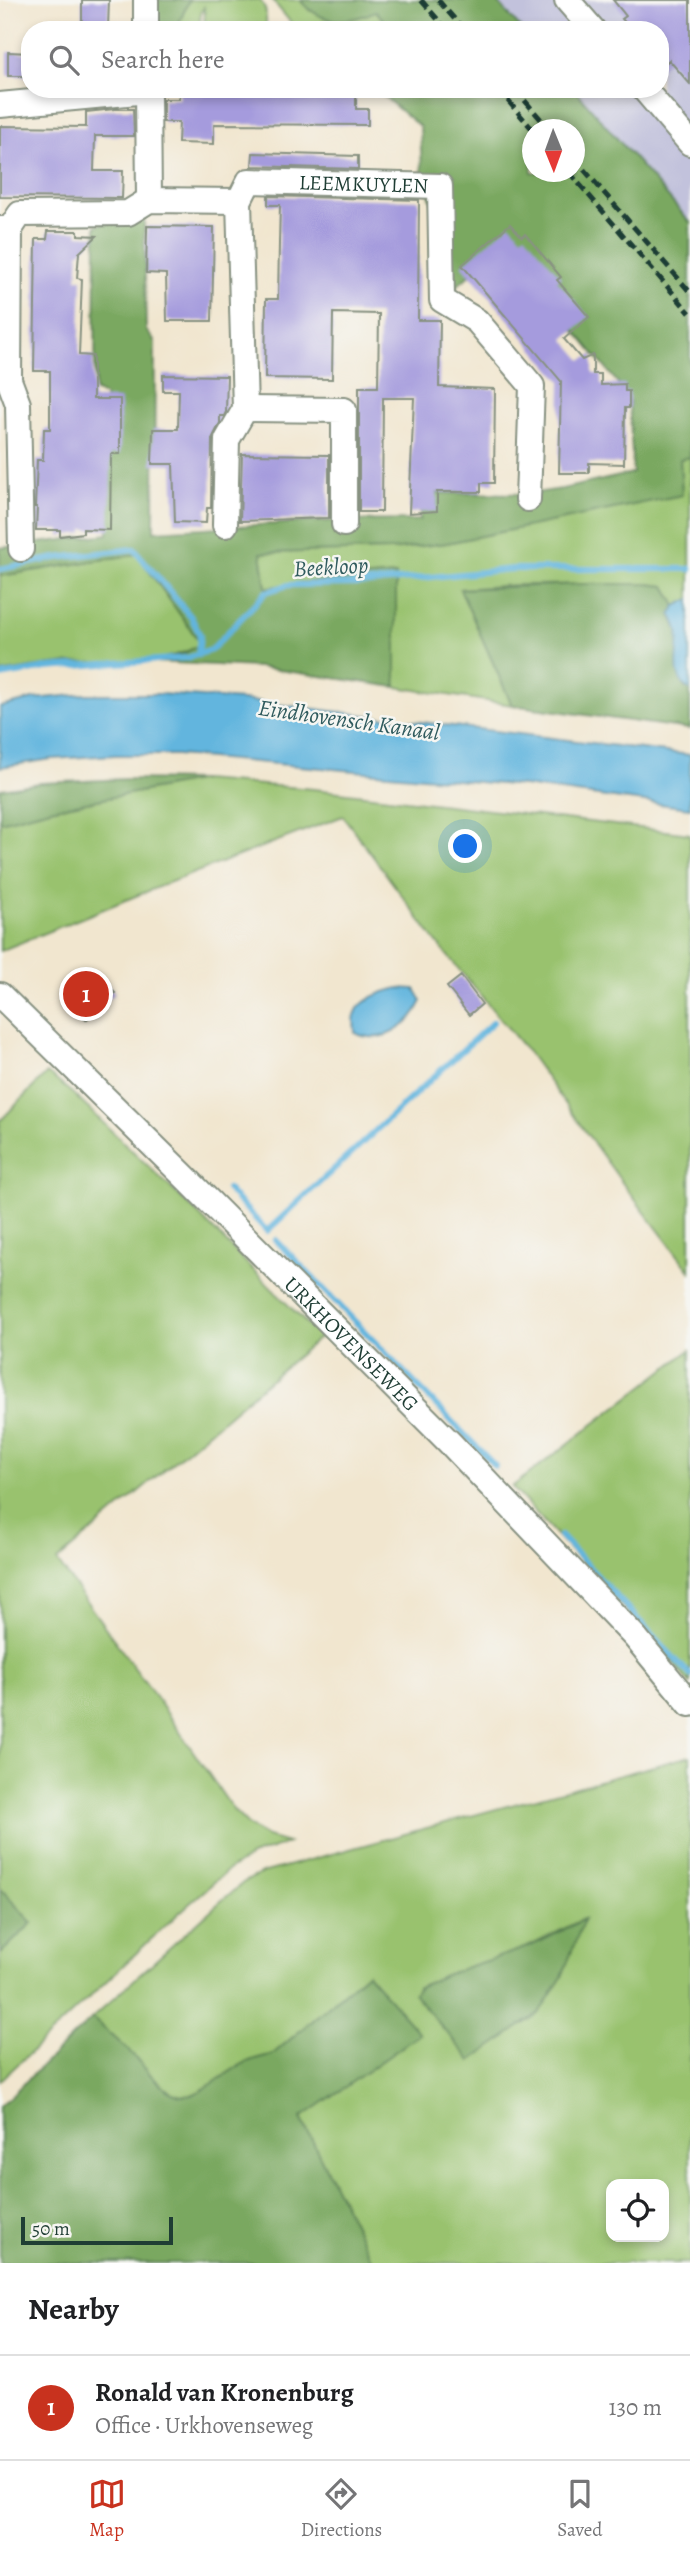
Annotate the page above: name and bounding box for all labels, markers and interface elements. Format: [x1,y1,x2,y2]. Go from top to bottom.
search box [21,21,669,98]
icon: search [45,41,83,79]
text: Search here [101,42,225,77]
north arrow [522,119,585,182]
street label: LEEMKUYLEN [299,168,429,200]
water label: Beekloop [293,550,369,584]
water label: Eindhovensch Kanaal [256,692,442,748]
your location [448,829,482,863]
pin: 1 [63,968,109,1020]
street label: URKHOVENSEWEG [278,1270,425,1417]
map controls [606,2179,669,2242]
button: locate [606,2179,669,2242]
scale bar [21,2214,173,2246]
text: 50 m [32,2216,70,2242]
text: Nearby [28,2289,119,2329]
text: Ronald van Kronenburg [95,2375,354,2410]
text: 1 [47,2392,55,2423]
text: 130 m [609,2392,662,2423]
text: Office · Urkhovenseweg [95,2410,313,2441]
tab: Map [88,2475,126,2543]
tab: Directions [301,2475,382,2543]
tab: Saved [557,2475,602,2543]

